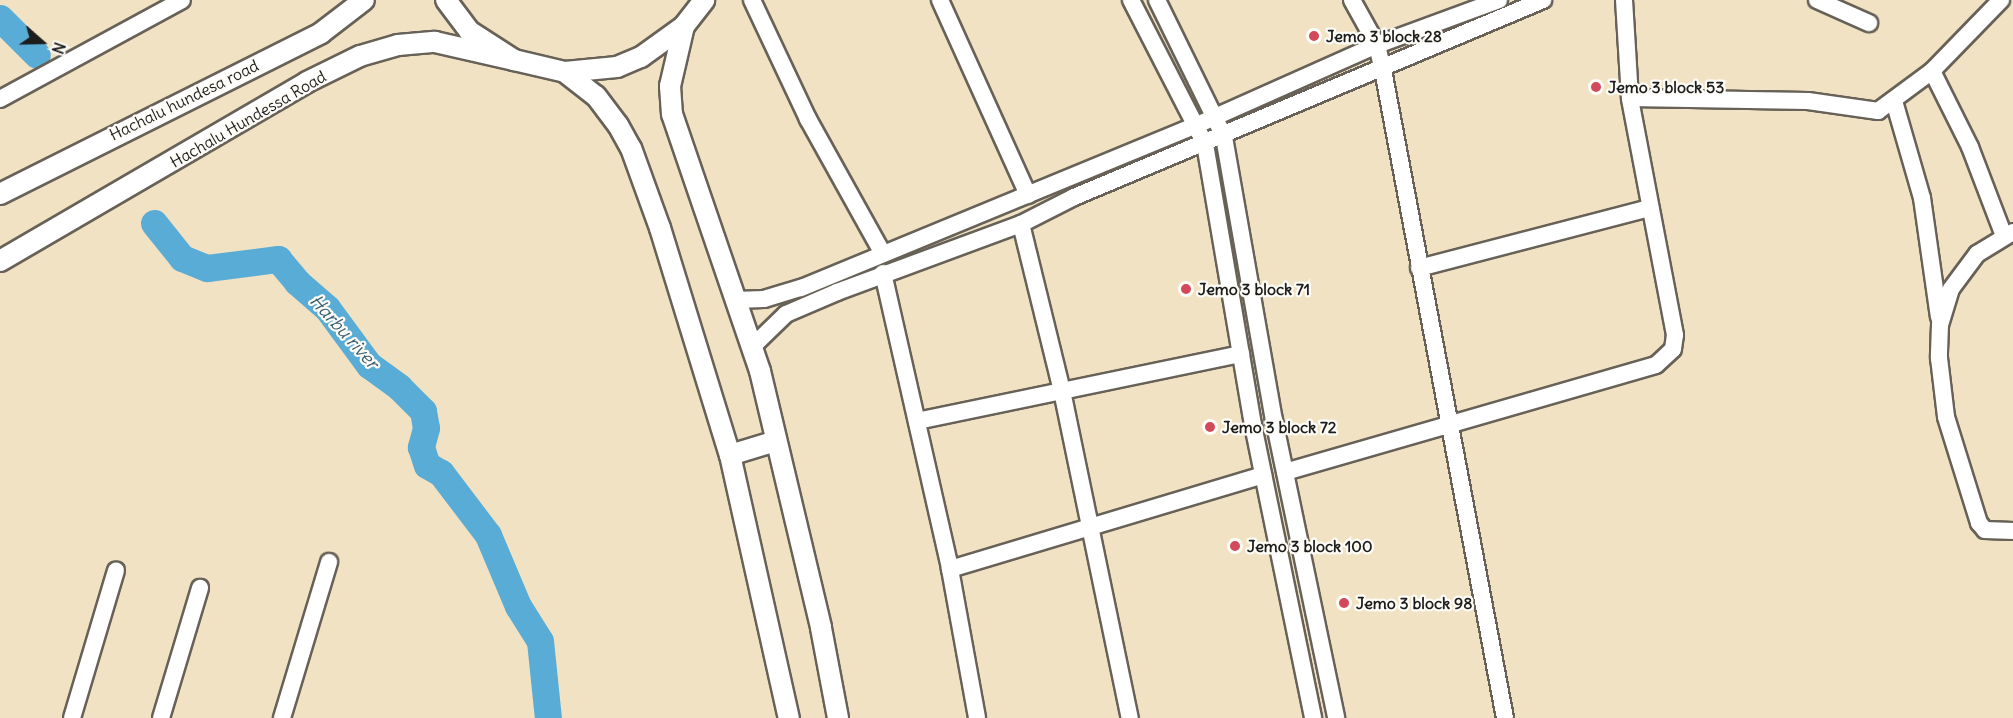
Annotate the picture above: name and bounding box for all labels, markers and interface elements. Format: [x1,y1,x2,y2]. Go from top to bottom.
north arrow [12,12,72,72]
place label: Jemo 3 block 28 [1326,26,1442,46]
marker: Jemo 3 block 28 [1307,29,1321,43]
text: N [48,40,70,57]
street label: Hachalu hundesa road [106,56,262,144]
street label: Hachalu Hundessa Road [167,66,329,172]
place label: Jemo 3 block 53 [1608,77,1724,97]
marker: Jemo 3 block 53 [1589,80,1603,94]
place label: Jemo 3 block 71 [1198,279,1310,299]
marker: Jemo 3 block 71 [1179,282,1193,296]
water label: Harbu river [305,290,383,374]
place label: Jemo 3 block 72 [1222,417,1337,437]
marker: Jemo 3 block 72 [1203,420,1217,434]
place label: Jemo 3 block 100 [1247,536,1372,556]
marker: Jemo 3 block 100 [1228,539,1242,553]
place label: Jemo 3 block 98 [1356,593,1472,613]
marker: Jemo 3 block 98 [1337,596,1351,610]

